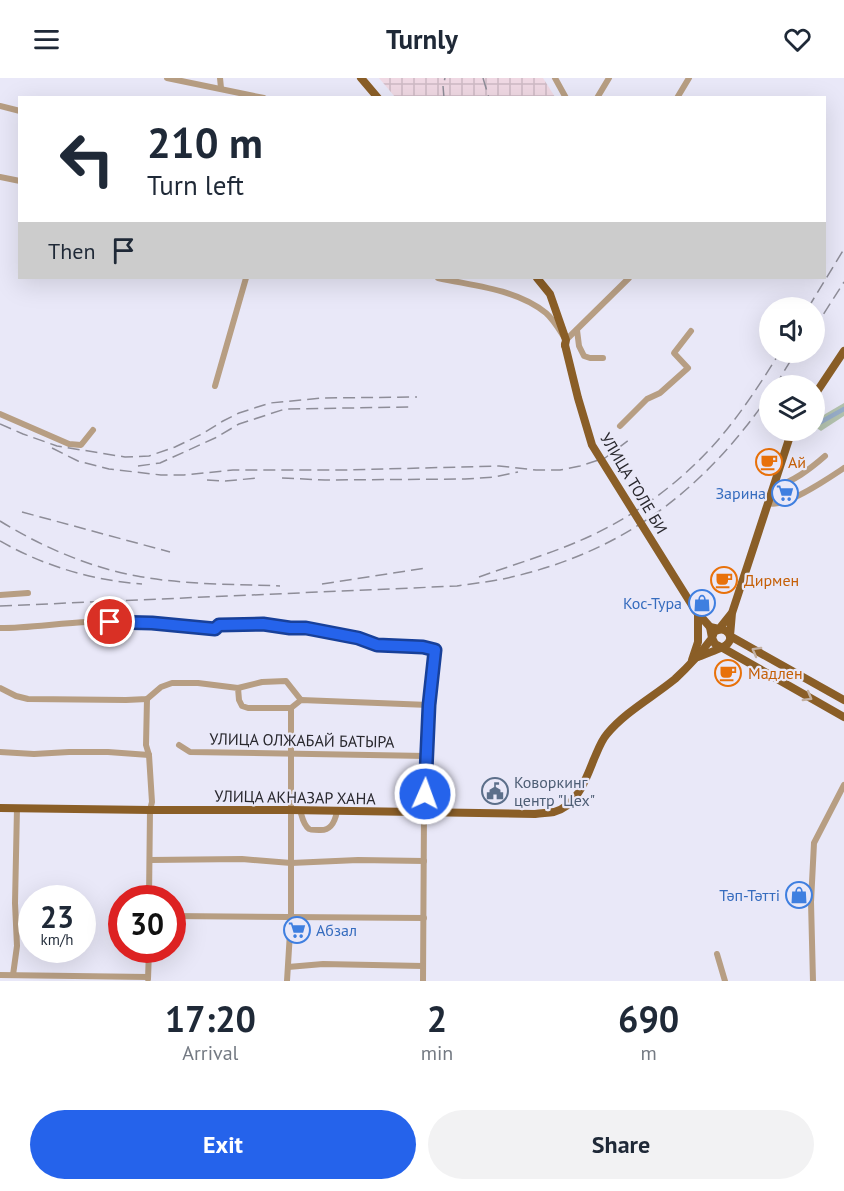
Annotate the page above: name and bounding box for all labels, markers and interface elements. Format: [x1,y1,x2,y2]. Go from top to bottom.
text: Turnly [386,22,458,56]
icon: menu [30,23,63,56]
icon: heart [781,23,814,56]
text: 210 m [147,115,263,170]
icon: left [48,120,126,198]
text: Turn left [147,168,244,202]
icon: arrive [107,234,140,267]
text: Then [48,237,95,265]
map controls [759,297,825,441]
button: sound [759,297,825,363]
button: layers [759,375,825,441]
street label: УЛИЦА ТОЛЕ БИ [596,429,672,537]
cafe icon: Ай [754,447,784,477]
place label: Ай [788,452,806,472]
supermarket icon: Зарина [770,478,800,508]
place label: Зарина [715,483,766,503]
cafe icon: Дирмен [709,565,739,595]
place label: Дирмен [744,570,799,590]
shop icon: Кос-Тура [687,588,717,618]
place label: Кос-Тура [623,593,682,613]
pin [84,596,135,647]
icon: arrive [93,605,126,638]
one-way arrow [752,647,763,658]
cafe icon: Мадлен [713,658,743,688]
place label: Мадлен [748,663,803,683]
one-way arrow [802,689,812,701]
street label: УЛИЦА ОЛЖАБАЙ БАТЫРА [209,728,395,752]
position arrow [393,762,457,826]
place label: Коворкинг центр "Цех" [514,772,595,810]
public building icon: Коворкинг центр "Цех" [480,776,510,806]
street label: УЛИЦА АКНАЗАР ХАНА [214,786,376,808]
shop icon: Тәп-Тәтті [784,880,814,910]
speed limit sign: 30 [108,885,186,963]
place label: Тәп-Тәтті [719,885,780,905]
text: 23 [40,897,74,936]
supermarket icon: Абзал [282,915,312,945]
place label: Абзал [316,920,357,940]
text: km/h [41,930,73,949]
text: 17:20 [165,995,256,1042]
text: 2 [427,995,447,1042]
text: 690 [618,995,679,1042]
text: Arrival [182,1040,238,1066]
text: min [421,1040,453,1066]
text: m [641,1040,657,1066]
button: Exit [30,1110,416,1179]
button: Share [428,1110,814,1179]

